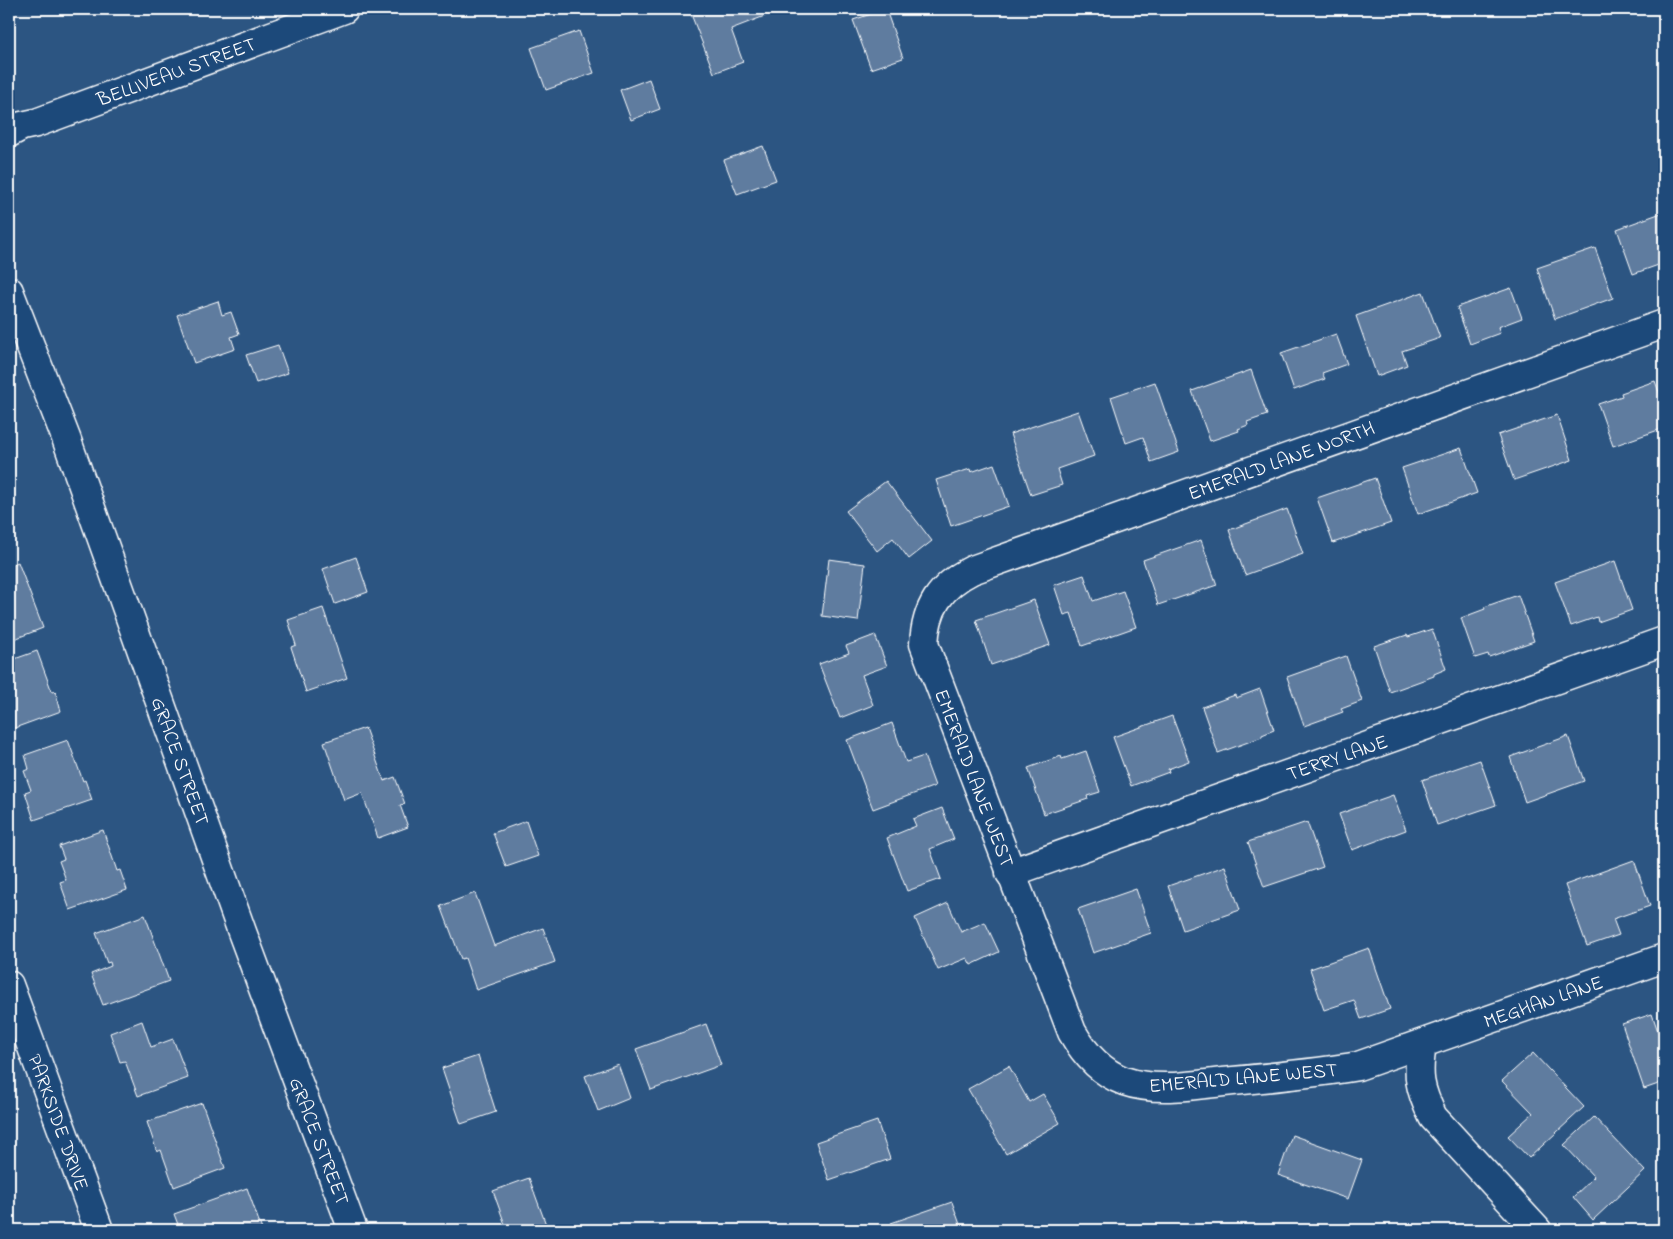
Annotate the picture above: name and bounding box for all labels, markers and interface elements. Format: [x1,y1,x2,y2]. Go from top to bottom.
street label: BELLIVEAU STREET [92,31,261,116]
street label: EMERALD LANE NORTH [1184,415,1379,510]
street label: EMERALD LANE WEST [925,685,1020,872]
street label: GRACE STREET [142,693,215,830]
street label: TERRY LANE [1283,729,1392,790]
street label: MEGHAN LANE [1480,969,1607,1037]
street label: PARKSIDE DRIVE [18,1050,95,1195]
street label: EMERALD LANE WEST [1148,1057,1339,1102]
street label: GRACE STREET [280,1074,355,1210]

